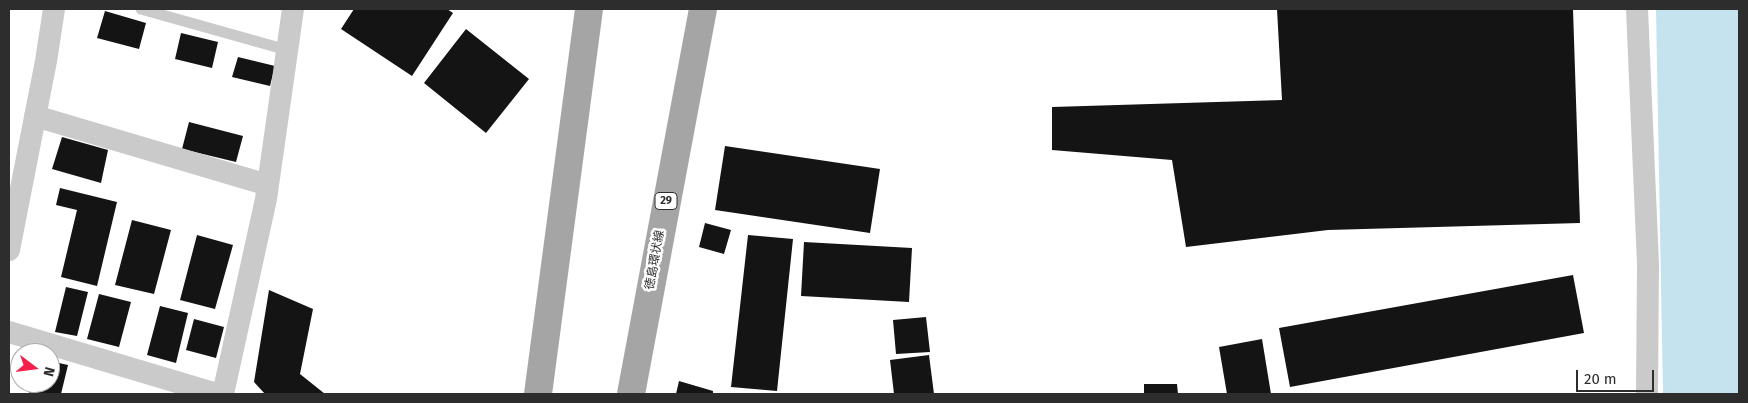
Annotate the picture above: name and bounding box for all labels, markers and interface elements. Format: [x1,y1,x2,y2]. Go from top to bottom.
road number: 29 [655,192,677,210]
street label: 徳島環状線 [643,229,667,291]
north arrow [10,343,60,393]
scale bar [1578,360,1656,392]
text: N [40,365,58,378]
text: 20 m [1584,370,1617,388]

